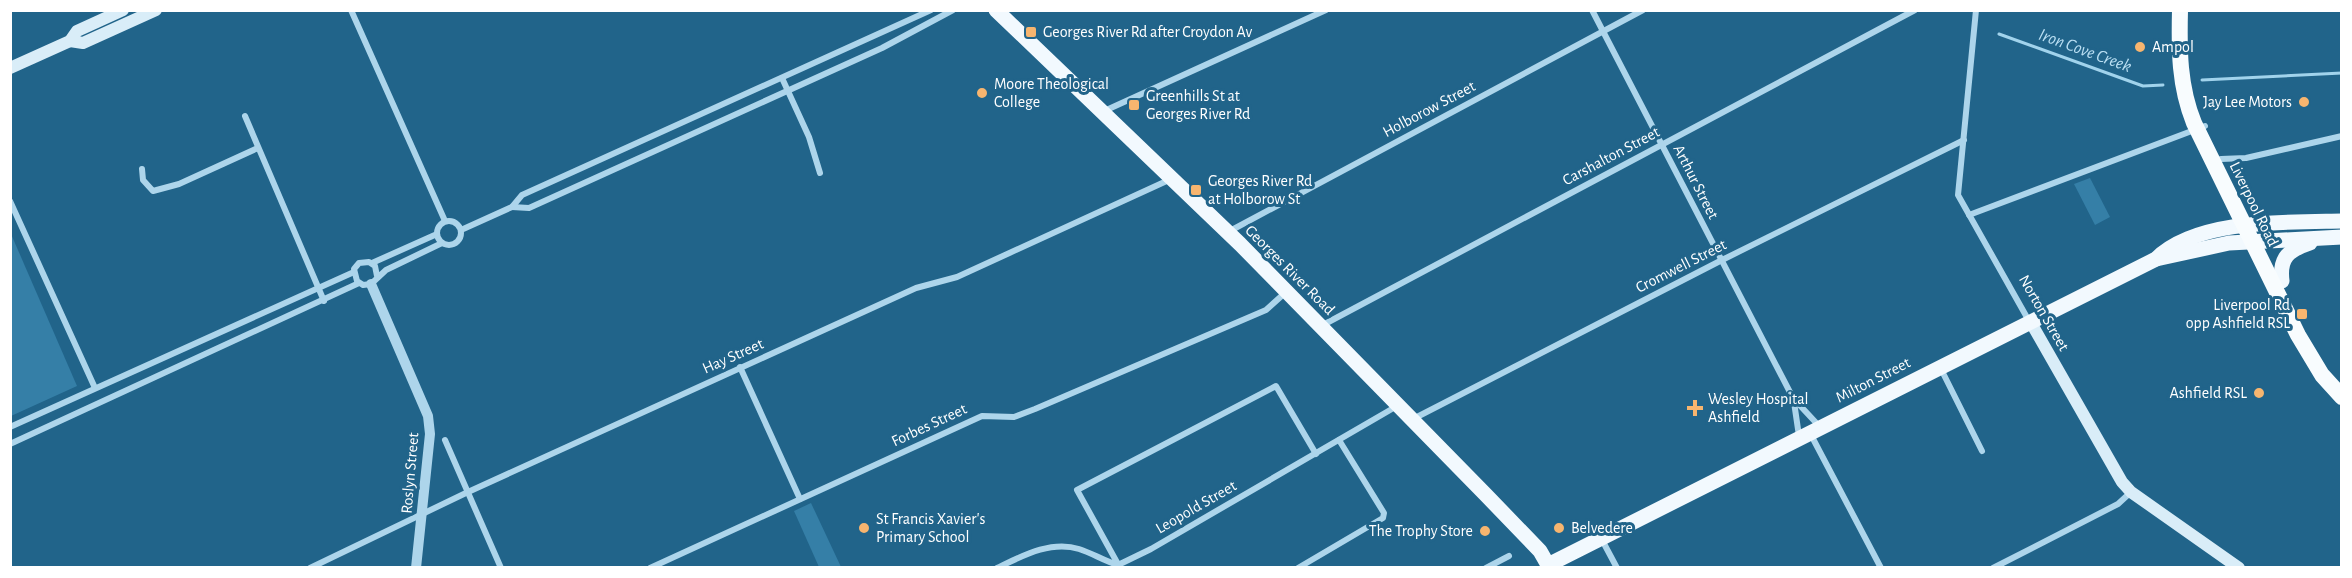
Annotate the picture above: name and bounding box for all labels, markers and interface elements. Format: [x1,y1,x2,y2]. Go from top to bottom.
place label: Georges River Rd after Croydon Av [1043,24,1252,41]
marker: Georges River Rd after Croydon Av [1024,25,1038,39]
water label: Iron Cove Creek [2036,26,2134,76]
place label: Ampol [2152,39,2194,55]
marker: Ampol [2133,40,2147,54]
place label: Moore Theological College [994,76,1109,110]
street label: Holborow Street [1380,78,1478,140]
marker: Moore Theological College [975,86,989,100]
place label: Greenhills St at Georges River Rd [1146,88,1250,122]
place label: Jay Lee Motors [2203,94,2292,111]
marker: Jay Lee Motors [2297,95,2311,109]
marker: Greenhills St at Georges River Rd [1127,98,1141,112]
street label: Carshalton Street [1560,124,1662,188]
street label: Arthur Street [1670,142,1722,222]
street label: Liverpool Road [2227,159,2281,249]
place label: Georges River Rd at Holborow St [1208,173,1312,207]
marker: Georges River Rd at Holborow St [1189,183,1203,197]
street label: Georges River Road [1242,222,1338,318]
street label: Cromwell Street [1633,236,1729,296]
street label: Norton Street [2016,272,2072,354]
place label: Liverpool Rd opp Ashfield RSL [2186,297,2290,331]
marker: Liverpool Rd opp Ashfield RSL [2295,307,2309,321]
street label: Hay Street [700,335,766,377]
street label: Milton Street [1833,354,1913,406]
place label: Ashfield RSL [2169,385,2247,401]
marker: Ashfield RSL [2252,386,2266,400]
place label: Wesley Hospital Ashfield [1708,391,1809,425]
marker: Wesley Hospital Ashfield [1686,399,1704,417]
street label: Forbes Street [889,401,969,449]
street label: Roslyn Street [398,432,423,514]
street label: Leopold Street [1153,478,1239,536]
place label: St Francis Xavier's Primary School [876,511,985,546]
place label: Belvedere [1571,520,1633,536]
marker: St Francis Xavier's Primary School [857,521,871,535]
marker: Belvedere [1552,521,1566,535]
place label: The Trophy Store [1369,523,1473,540]
marker: The Trophy Store [1478,524,1492,538]

